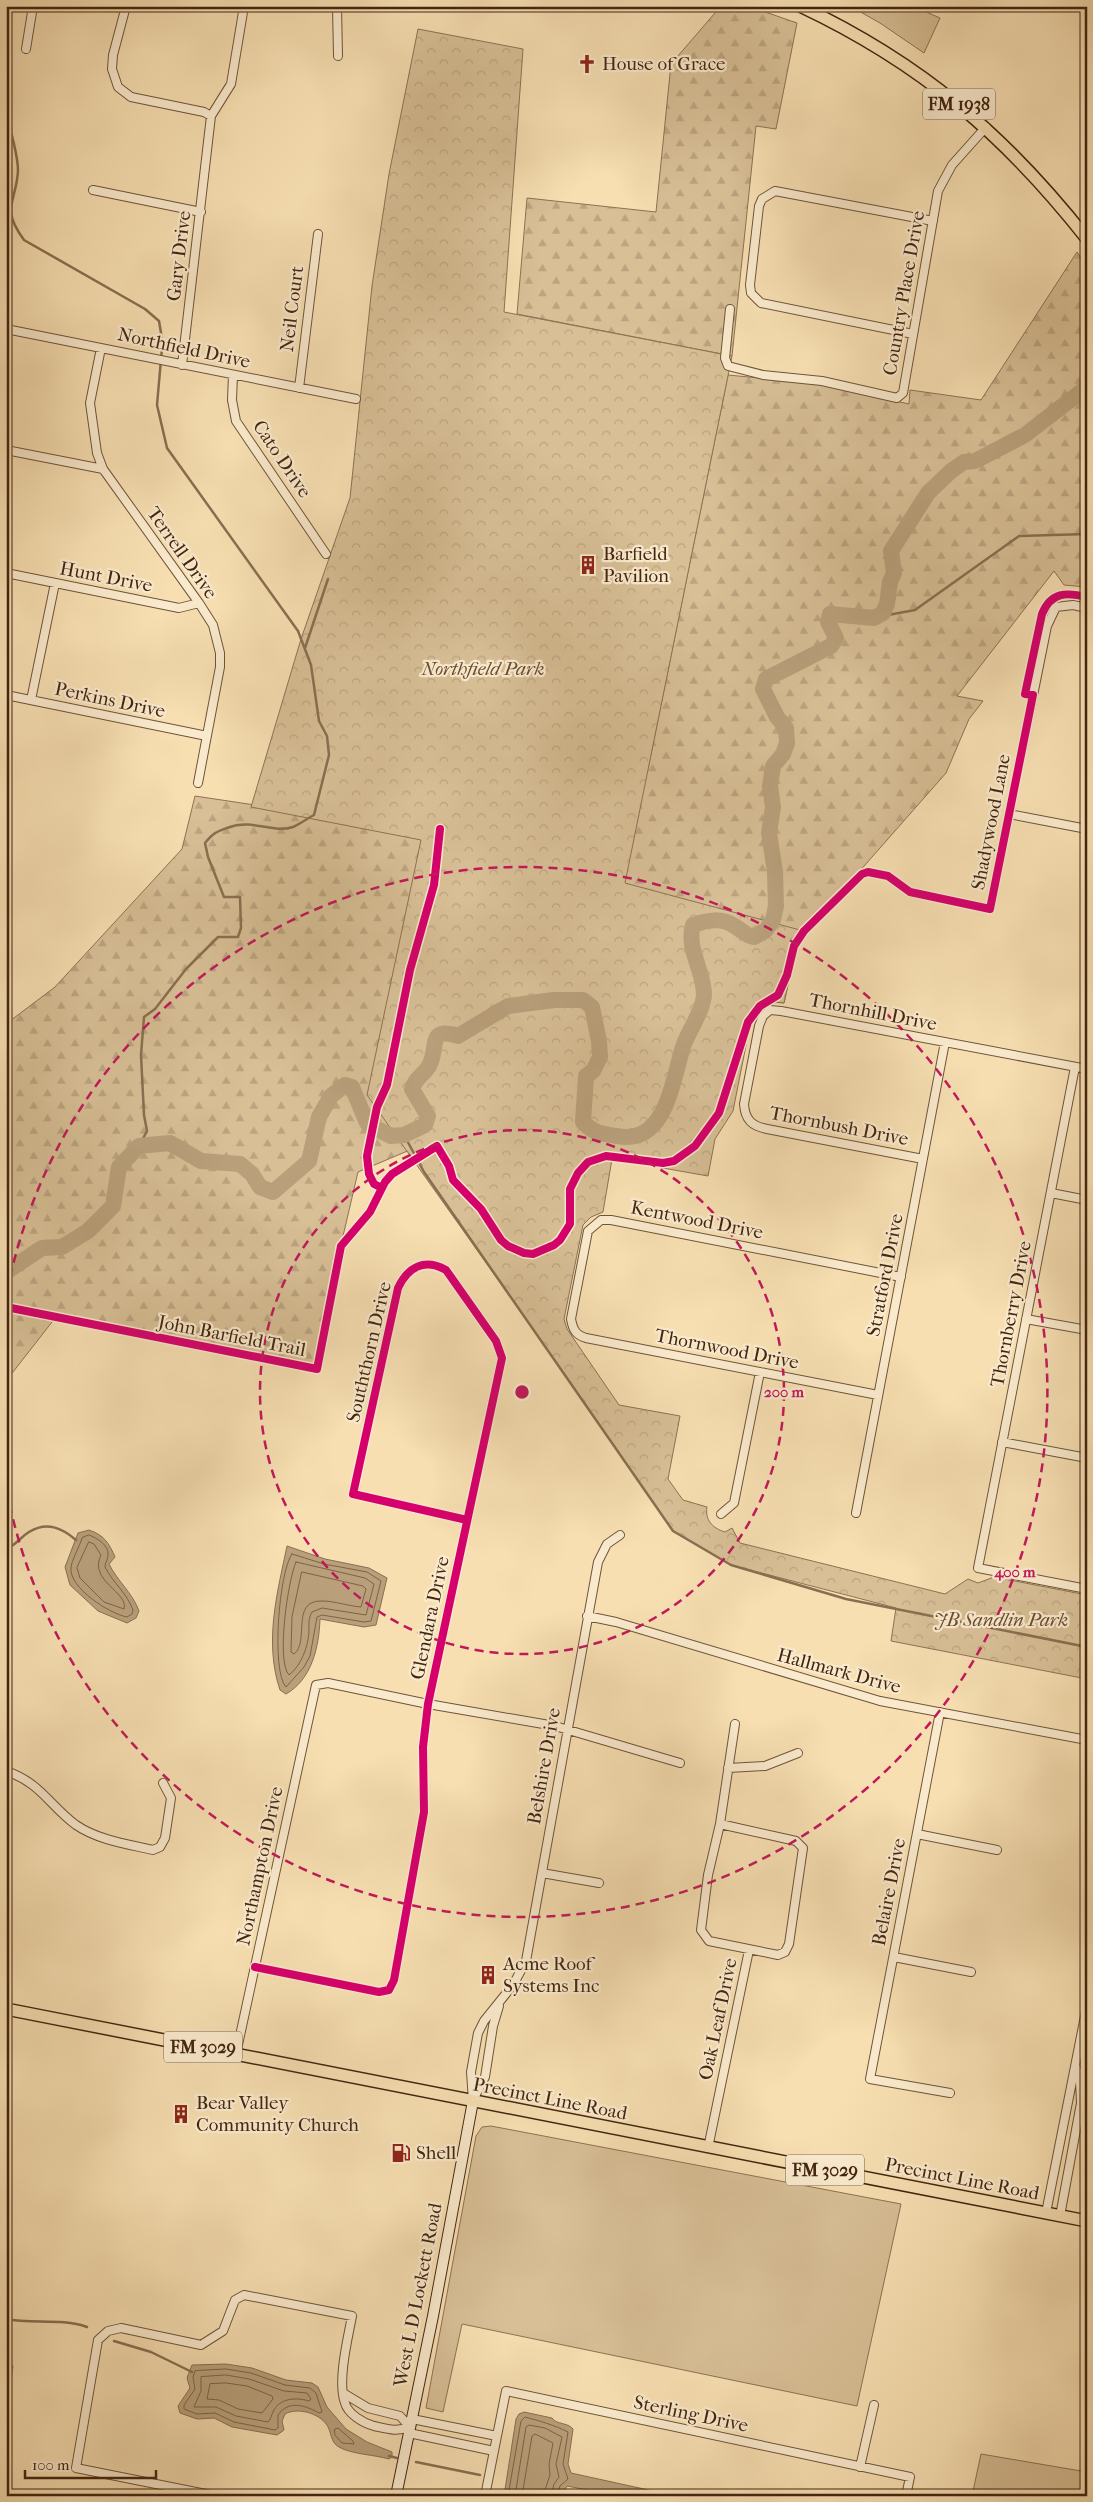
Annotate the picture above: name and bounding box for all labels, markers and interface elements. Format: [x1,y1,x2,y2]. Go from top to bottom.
church icon: House of Grace [576,53,598,75]
place label: House of Grace [602,53,725,75]
road number: FM 1938 [923,88,995,120]
street label: Country Place Drive [879,209,929,377]
street label: Gary Drive [163,210,195,302]
street label: Neil Court [276,265,308,353]
street label: Northfield Drive [116,323,252,373]
street label: Cato Drive [248,416,316,502]
street label: Terrell Drive [142,503,222,603]
place label: Barfield Pavilion [603,543,669,587]
building icon: Barfield Pavilion [577,554,599,576]
street label: Hunt Drive [58,557,154,597]
park label: Northfield Park [421,658,544,680]
street label: Perkins Drive [53,678,167,722]
street label: Shadywood Lane [967,752,1015,892]
street label: Thornhill Drive [807,989,939,1035]
street label: Thornbush Drive [768,1102,910,1150]
street label: Kentwood Drive [629,1196,765,1244]
street label: Stratford Drive [862,1212,908,1338]
street label: Thornberry Drive [986,1239,1036,1389]
street label: Souththorn Drive [342,1280,396,1424]
street label: John Barfield Trail [154,1311,308,1361]
street label: Thornwood Drive [653,1324,801,1374]
centre of rings [513,1383,531,1401]
text: 200 m [764,1383,804,1401]
street label: Glendara Drive [406,1554,454,1682]
text: 400 m [993,1563,1036,1581]
park label: JB Sandlin Park [934,1609,1068,1631]
street label: Hallmark Drive [775,1644,903,1698]
street label: Belshire Drive [523,1706,565,1826]
street label: Northampton Drive [232,1785,288,1947]
street label: Belaire Drive [868,1836,910,1948]
place label: Acme Roof Systems Inc [502,1953,599,1997]
street label: Oak Leaf Drive [694,1956,742,2082]
building icon: Acme Roof Systems Inc [477,1964,499,1986]
road number: FM 3029 [164,2031,242,2062]
street label: Precinct Line Road [471,2073,630,2125]
place label: Bear Valley Community Church [196,2092,359,2136]
building icon: Bear Valley Community Church [170,2103,192,2125]
fuel station icon: Shell [390,2142,412,2164]
place label: Shell [416,2142,456,2164]
street label: Precinct Line Road [883,2153,1042,2205]
road number: FM 3029 [786,2154,864,2186]
street label: West L D Lockett Road [389,2200,447,2390]
street label: Sterling Drive [632,2391,750,2437]
scale bar [25,2447,156,2479]
text: 100 m [32,2456,70,2474]

